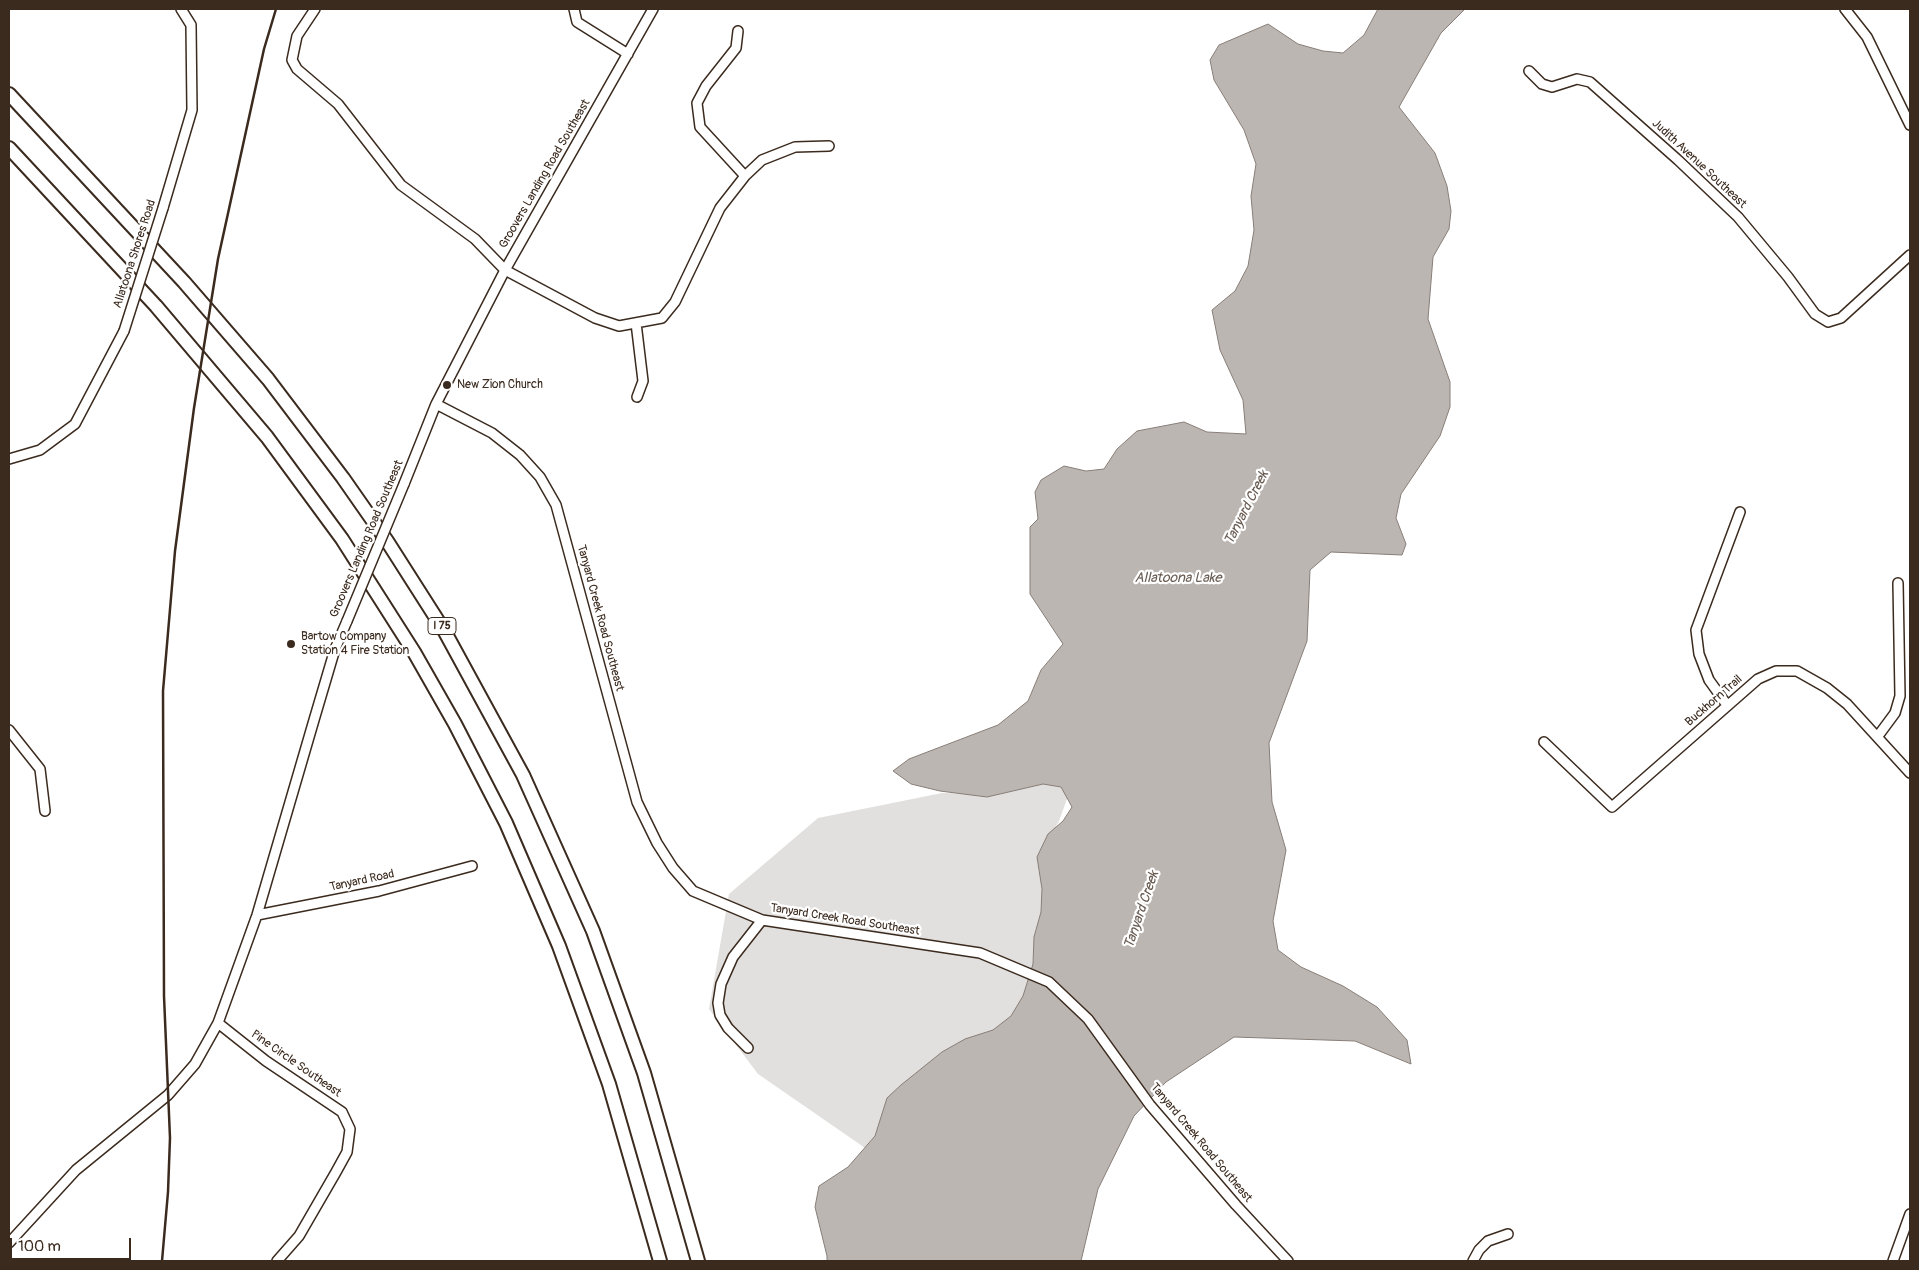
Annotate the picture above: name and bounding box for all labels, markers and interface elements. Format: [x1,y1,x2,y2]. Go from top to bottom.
street label: Groovers Landing Road Southeast [496,97,594,251]
street label: Judith Avenue Southeast [1649,116,1749,212]
street label: Allatoona Shores Road [111,198,159,310]
place label: New Zion Church [457,378,543,392]
marker: New Zion Church [441,379,453,391]
street label: Groovers Landing Road Southeast [327,458,407,620]
water label: Tanyard Creek [1221,468,1273,548]
street label: Tanyard Creek Road Southeast [574,543,626,693]
water label: Allatoona Lake [1135,570,1221,586]
road number: I 75 [428,618,456,634]
place label: Bartow Company Station 4 Fire Station [301,630,409,658]
marker: Bartow Company Station 4 Fire Station [285,638,297,650]
street label: Buckhorn Trail [1683,672,1745,730]
street label: Tanyard Road [328,867,396,895]
water label: Tanyard Creek [1121,869,1163,951]
street label: Tanyard Creek Road Southeast [769,901,921,939]
street label: Pine Circle Southeast [248,1027,344,1101]
street label: Tanyard Creek Road Southeast [1147,1081,1255,1205]
scale bar [12,1228,134,1260]
text: 100 m [18,1237,61,1256]

